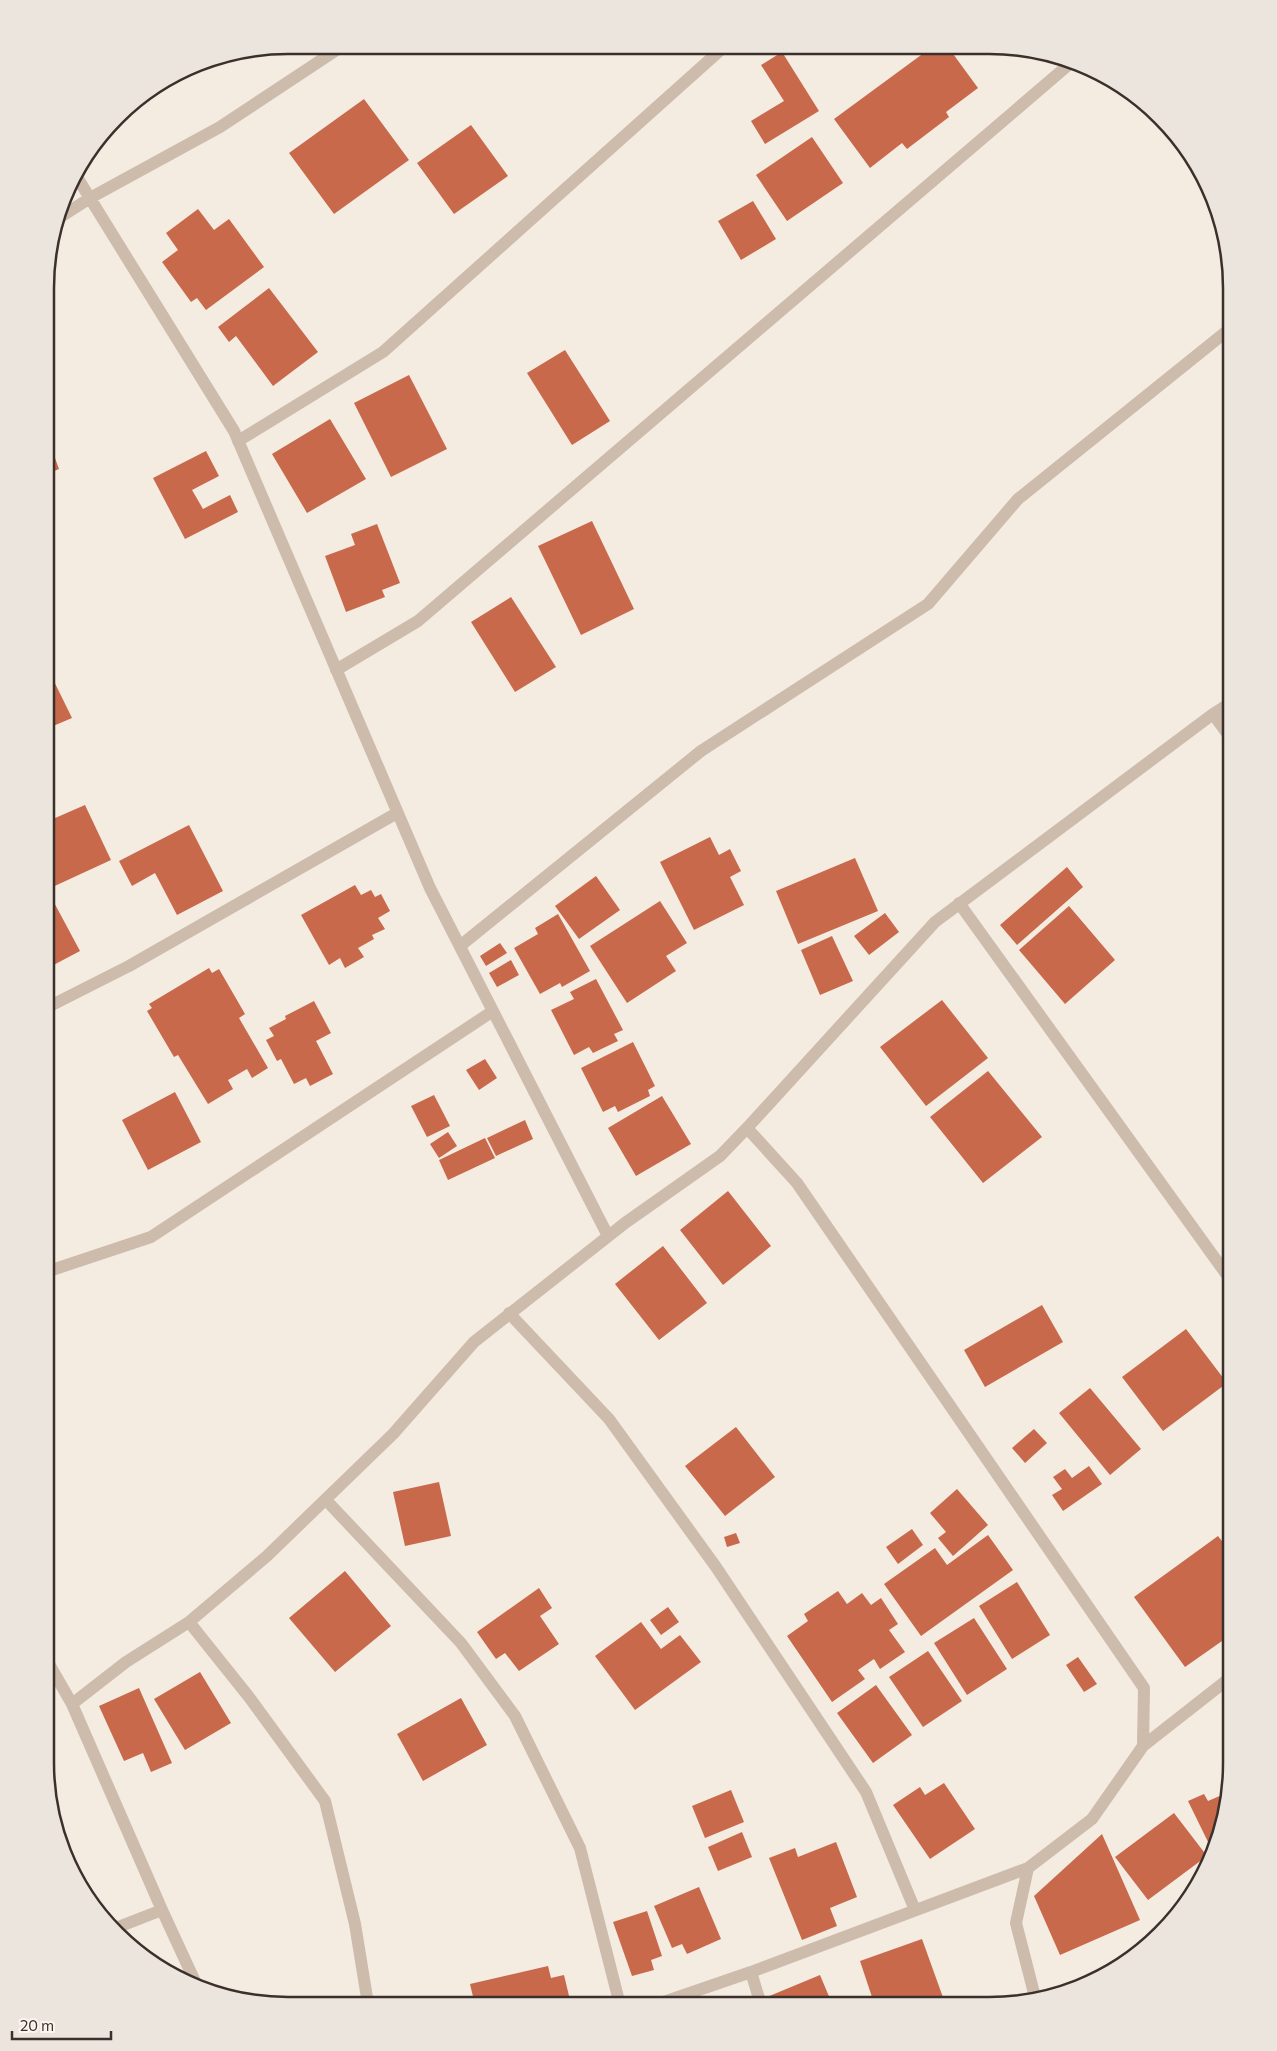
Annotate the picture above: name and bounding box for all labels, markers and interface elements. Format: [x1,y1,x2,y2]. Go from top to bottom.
scale bar [12,2008,111,2040]
text: 20 m [20,2016,54,2034]

